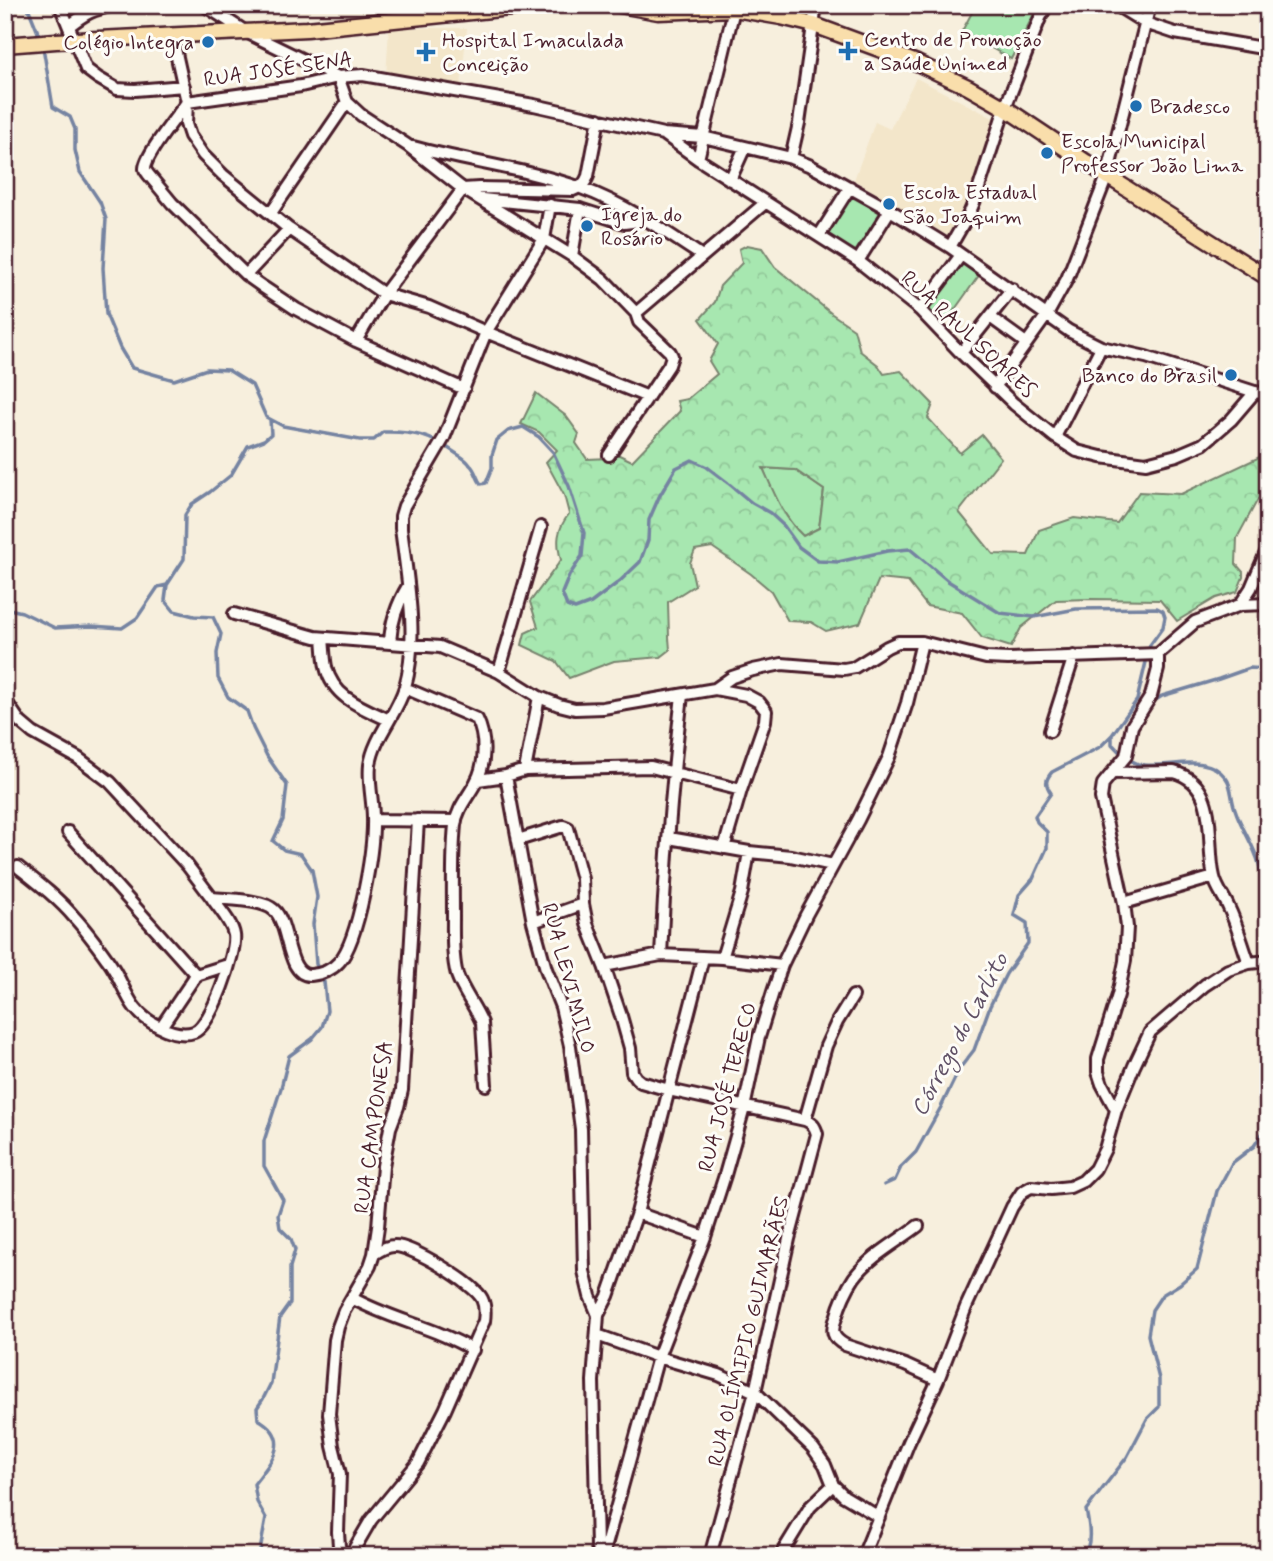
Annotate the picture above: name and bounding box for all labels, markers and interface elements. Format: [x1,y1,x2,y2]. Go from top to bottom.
place label: Centro de Promoção a Saúde Unimed [864,26,1042,78]
place label: Hospital Imaculada Conceição [442,27,624,79]
place label: Colégio Integra [63,29,194,58]
marker: Colégio Integra [200,34,216,50]
marker: Centro de Promoção a Saúde Unimed [838,41,858,61]
marker: Hospital Imaculada Conceição [416,42,436,62]
street label: RUA JOSÉ SENA [202,46,354,94]
place label: Bradesco [1150,93,1230,121]
marker: Bradesco [1128,98,1144,114]
place label: Escola Municipal Professor João Lima [1061,128,1244,180]
marker: Escola Municipal Professor João Lima [1039,145,1055,161]
place label: Escola Estadual São Joaquim [903,179,1037,231]
marker: Escola Estadual São Joaquim [881,196,897,212]
place label: Igreja do Rosário [601,201,682,253]
marker: Igreja do Rosário [579,218,595,234]
street label: RUA RAUL SOARES [895,265,1042,405]
place label: Banco do Brasil [1082,362,1217,390]
marker: Banco do Brasil [1223,367,1239,383]
street label: RUA LEVI MILO [535,900,602,1057]
water label: Córrego do Carlito [905,947,1019,1123]
street label: RUA JOSÉ TERECO [692,999,764,1175]
street label: RUA CAMPONESA [348,1039,400,1215]
street label: RUA OLÍMIPIO GUIMARÃES [702,1193,796,1469]

